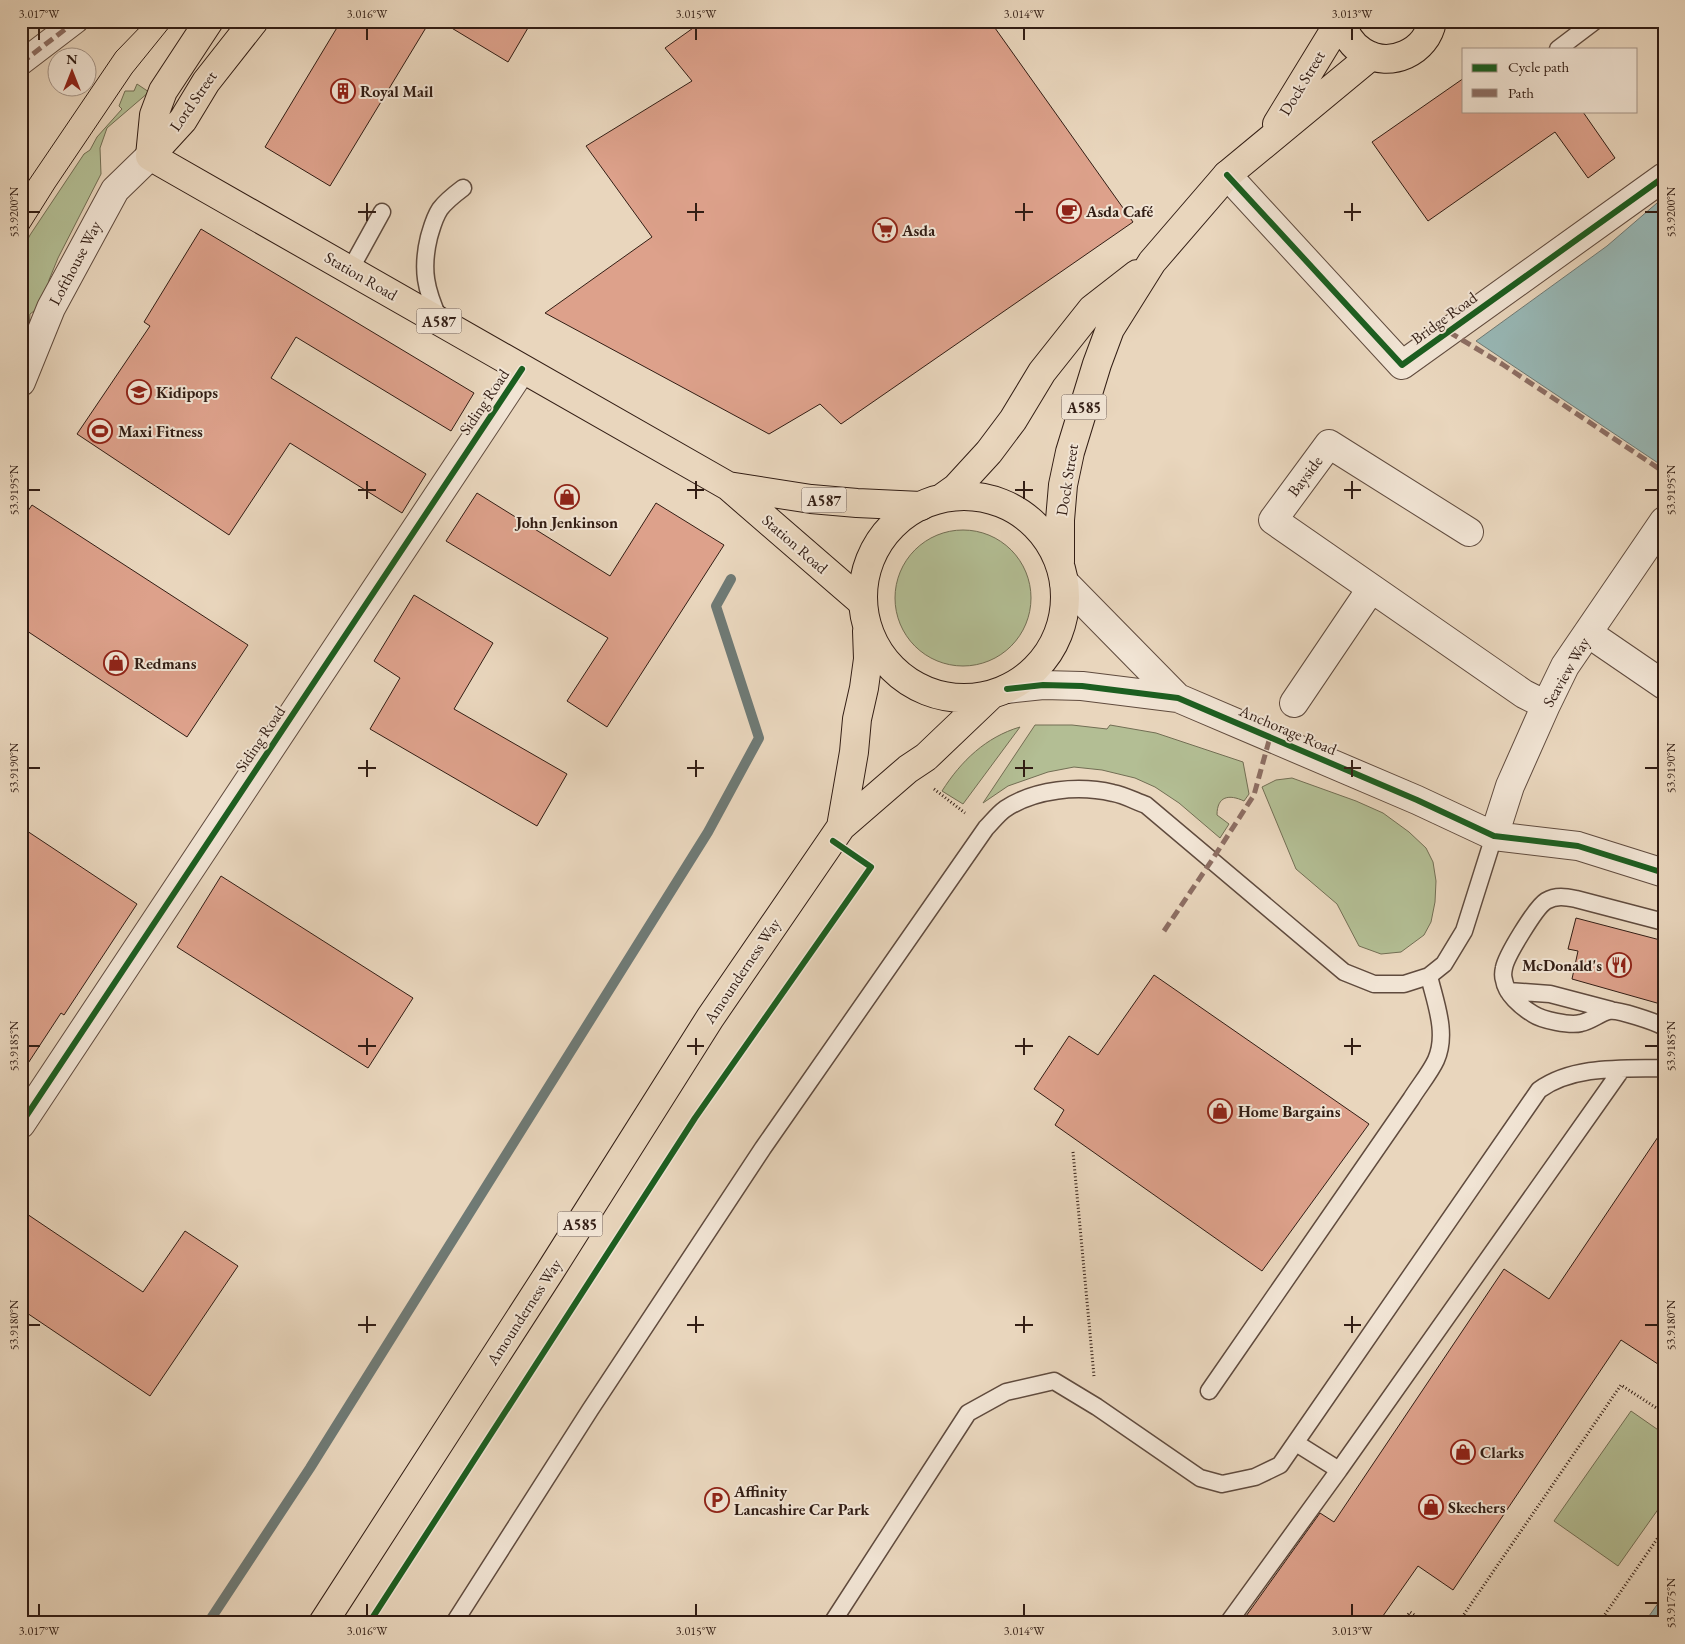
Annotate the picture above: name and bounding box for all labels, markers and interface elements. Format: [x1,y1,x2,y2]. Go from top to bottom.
text: 3.017°W [19,6,60,22]
text: 3.016°W [347,6,388,22]
text: 3.015°W [676,6,717,22]
text: 3.014°W [1004,6,1045,22]
text: 3.013°W [1332,6,1373,22]
street label: Dock Street [1274,47,1330,119]
north arrow [48,48,98,98]
legend [1462,48,1638,112]
text: N [66,50,78,68]
text: Cycle path [1508,57,1570,76]
street label: Lord Street [165,67,221,135]
building icon: Royal Mail [330,78,356,104]
place label: Royal Mail [360,81,434,102]
text: Path [1508,83,1534,102]
text: 53.9200°N [6,186,22,237]
text: 53.9200°N [1663,186,1679,237]
cafe icon: Asda Café [1056,198,1082,224]
place label: Asda Café [1085,201,1153,222]
street label: Lofthouse Way [44,216,107,309]
supermarket icon: Asda [872,217,898,243]
place label: Asda [901,220,936,241]
street label: Station Road [321,247,402,306]
street label: Bridge Road [1407,286,1482,349]
road number: A587 [416,308,462,334]
street label: Siding Road [454,364,514,439]
school or university icon: Kidipops [126,379,152,405]
place label: Kidipops [156,382,218,403]
road number: A585 [1062,394,1106,420]
sports icon: Maxi Fitness [87,418,113,444]
place label: Maxi Fitness [118,421,203,442]
street label: Dock Street [1051,443,1083,517]
street label: Bayside [1283,451,1327,501]
text: 53.9195°N [6,464,22,515]
text: 53.9195°N [1663,464,1679,515]
shop icon: John Jenkinson [554,484,580,510]
road number: A587 [802,488,846,512]
street label: Station Road [758,510,833,579]
place label: John Jenkinson [514,512,618,533]
street label: Seaview Way [1538,632,1595,711]
shop icon: Redmans [103,650,129,676]
place label: Redmans [134,653,197,674]
street label: Anchorage Road [1235,700,1341,760]
street label: Siding Road [230,701,290,776]
text: 53.9190°N [6,742,22,793]
text: 53.9190°N [1663,742,1679,793]
street label: Amounderness Way [698,914,786,1028]
restaurant icon: McDonald's [1606,952,1632,978]
place label: McDonald's [1522,955,1602,976]
text: 53.9185°N [6,1020,22,1071]
text: 53.9185°N [1663,1020,1679,1071]
shop icon: Home Bargains [1207,1098,1233,1124]
place label: Home Bargains [1238,1101,1341,1122]
road number: A585 [558,1212,602,1236]
street label: Amounderness Way [481,1254,567,1370]
text: 53.9180°N [6,1299,22,1350]
text: 53.9180°N [1663,1299,1679,1350]
shop icon: Clarks [1450,1439,1476,1465]
place label: Clarks [1480,1442,1524,1463]
place label: Affinity Lancashire Car Park [733,1481,870,1520]
parking icon: Affinity Lancashire Car Park [704,1487,730,1513]
shop icon: Skechers [1418,1494,1444,1520]
place label: Skechers [1448,1497,1506,1518]
text: 53.9175°N [1663,1577,1679,1628]
text: 3.017°W [19,1623,60,1639]
text: 3.016°W [347,1623,388,1639]
text: 3.015°W [676,1623,717,1639]
text: 3.014°W [1004,1623,1045,1639]
text: 3.013°W [1332,1623,1373,1639]

